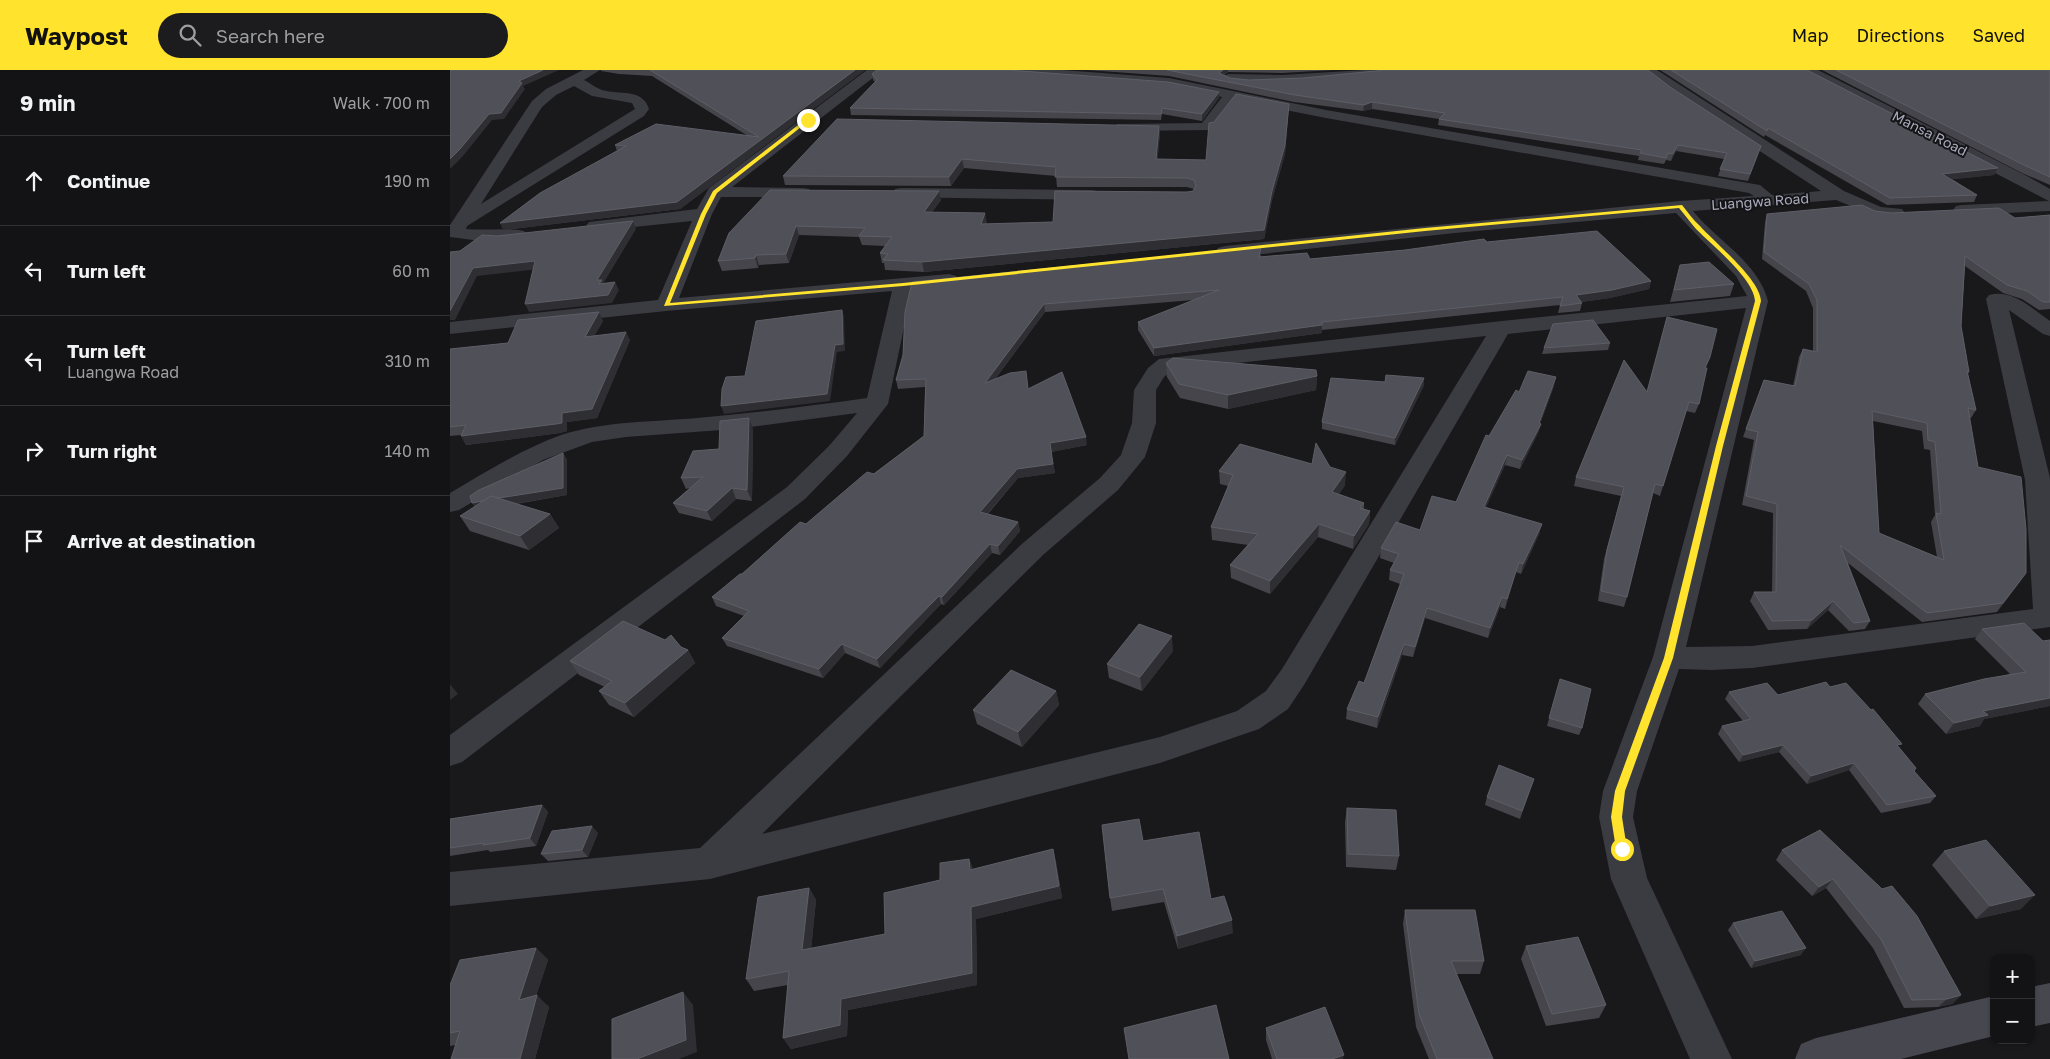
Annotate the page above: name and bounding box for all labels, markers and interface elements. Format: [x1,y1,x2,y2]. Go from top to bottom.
search box [158,13,508,58]
text: Waypost [25,21,128,50]
icon: search [176,21,204,49]
text: Search here [216,24,325,47]
text: Map [1792,24,1828,46]
text: Directions [1856,24,1944,46]
text: Saved [1972,24,2025,46]
text: 9 min [20,90,75,116]
text: Walk · 700 m [333,93,430,113]
street label: Mansa Road [1890,107,1970,159]
route end [797,109,820,132]
icon: ahead [20,167,48,195]
text: Continue [67,169,150,192]
text: 190 m [384,171,430,191]
street label: Luangwa Road [1710,189,1810,213]
icon: left [20,257,48,285]
text: Turn left [67,259,146,282]
text: 60 m [392,261,430,281]
text: Turn left [67,339,146,362]
icon: left [20,347,48,375]
text: 310 m [385,351,430,371]
text: Luangwa Road [67,362,179,382]
icon: right [20,437,48,465]
text: Turn right [67,439,157,462]
text: 140 m [384,441,430,461]
icon: arrive [20,527,48,555]
text: Arrive at destination [67,529,255,552]
route start [1611,838,1634,861]
map controls [1990,954,2035,1044]
button: + [1990,954,2035,999]
button: − [1990,999,2035,1044]

